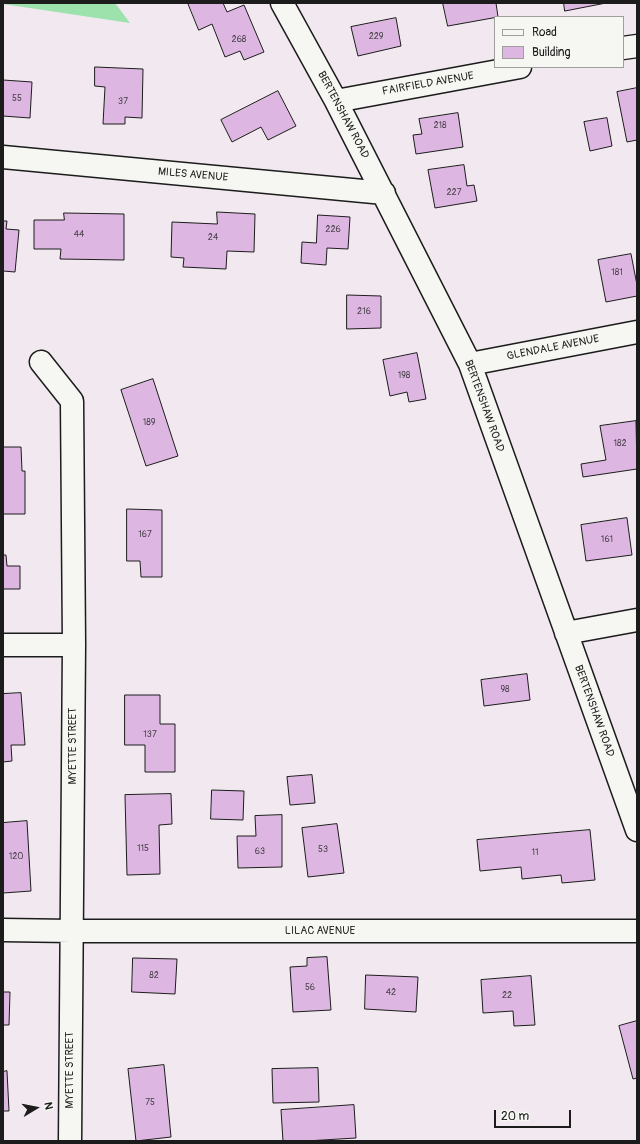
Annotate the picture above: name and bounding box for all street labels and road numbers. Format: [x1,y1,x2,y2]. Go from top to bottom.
street label: BERTENSHAW ROAD [314,69,372,161]
street label: FAIRFIELD AVENUE [381,69,475,99]
street label: MILES AVENUE [157,165,229,185]
street label: GLENDALE AVENUE [506,333,600,363]
street label: BERTENSHAW ROAD [461,358,507,454]
street label: BERTENSHAW ROAD [571,663,617,759]
street label: MYETTE STREET [66,708,80,784]
street label: LILAC AVENUE [285,924,355,938]
street label: MYETTE STREET [63,1032,77,1108]

